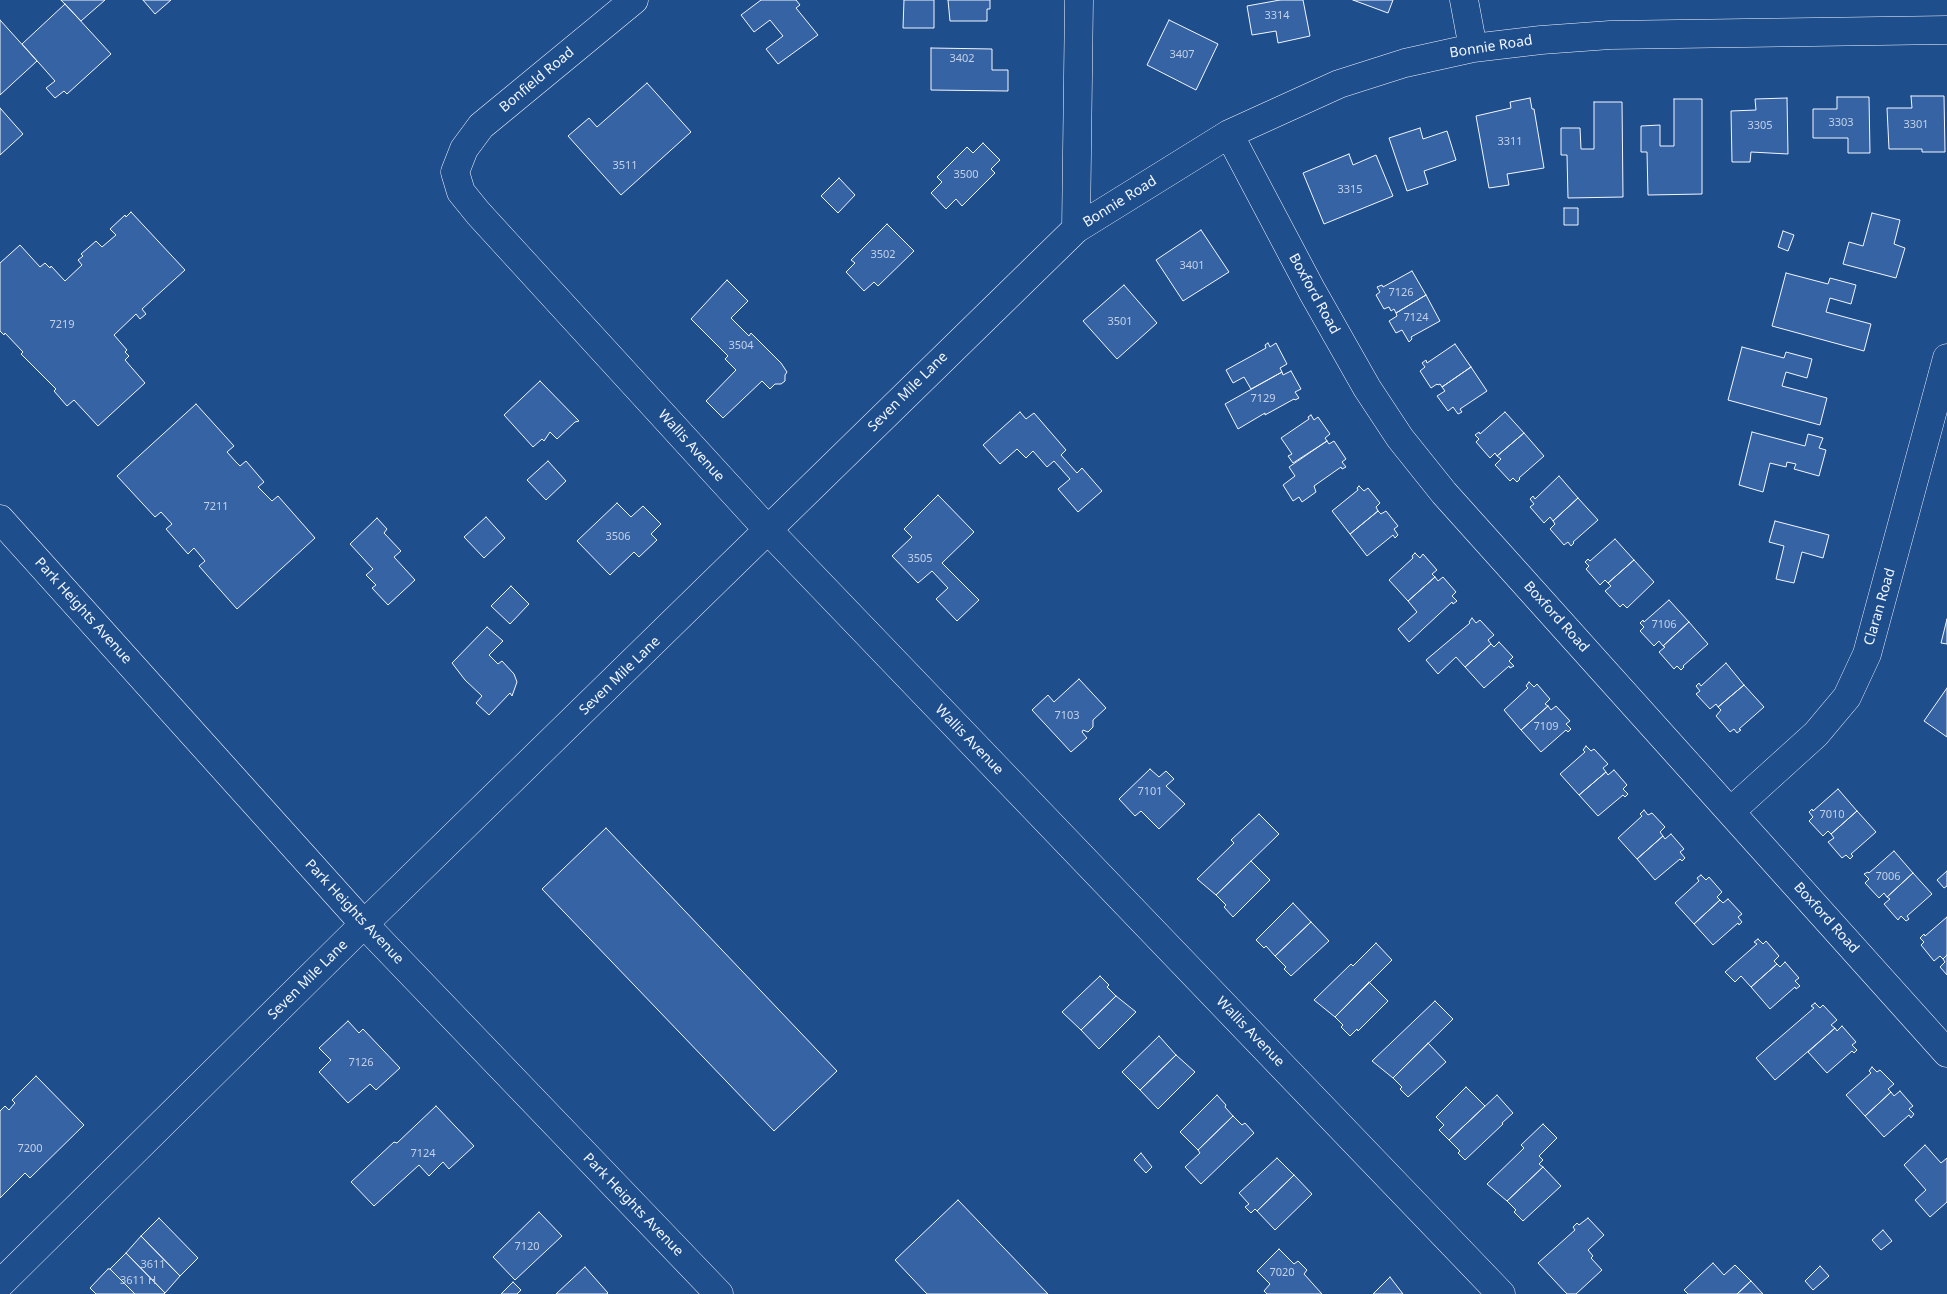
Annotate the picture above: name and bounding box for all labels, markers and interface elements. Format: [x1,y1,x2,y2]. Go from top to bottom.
house number: 3314 [1264,9,1290,23]
street label: Bonnie Road [1448,32,1534,62]
street label: Bonfield Road [496,44,578,116]
house number: 3407 [1169,48,1195,62]
house number: 3402 [949,52,975,66]
house number: 3303 [1828,116,1854,130]
house number: 3301 [1903,118,1929,132]
house number: 3305 [1747,119,1773,133]
house number: 3311 [1497,135,1523,149]
house number: 3511 [612,159,638,173]
house number: 3500 [953,168,979,182]
street label: Bonnie Road [1080,173,1160,231]
house number: 3315 [1337,183,1363,197]
house number: 3502 [870,248,896,262]
street label: Boxford Road [1285,251,1343,337]
house number: 3401 [1179,259,1205,273]
house number: 7126 [1388,286,1414,300]
house number: 7124 [1403,311,1429,325]
house number: 3501 [1107,315,1133,329]
house number: 7219 [49,318,75,332]
house number: 3504 [728,339,754,353]
street label: Seven Mile Lane [865,349,951,435]
house number: 7129 [1250,392,1276,406]
street label: Wallis Avenue [654,407,728,485]
house number: 7211 [203,500,229,514]
house number: 3506 [605,530,631,544]
house number: 3505 [907,552,933,566]
street label: Park Heights Avenue [31,555,135,667]
street label: Claran Road [1861,566,1899,648]
street label: Boxford Road [1520,578,1592,656]
house number: 7106 [1651,618,1677,632]
street label: Seven Mile Lane [576,633,664,719]
street label: Wallis Avenue [931,701,1007,779]
house number: 7103 [1054,709,1080,723]
house number: 7109 [1533,720,1559,734]
house number: 7101 [1137,785,1163,799]
house number: 7010 [1819,808,1845,822]
street label: Park Heights Avenue [301,856,407,968]
house number: 7006 [1875,870,1901,884]
street label: Boxford Road [1790,879,1862,957]
street label: Seven Mile Lane [265,937,351,1023]
street label: Wallis Avenue [1212,993,1288,1071]
house number: 7126 [348,1056,374,1070]
house number: 7200 [17,1142,43,1156]
house number: 7124 [410,1147,436,1161]
street label: Park Heights Avenue [579,1150,687,1260]
house number: 7120 [514,1240,540,1254]
house number: 3611 [140,1258,166,1272]
house number: 7020 [1269,1266,1295,1280]
house number: 3611 H [120,1274,156,1288]

